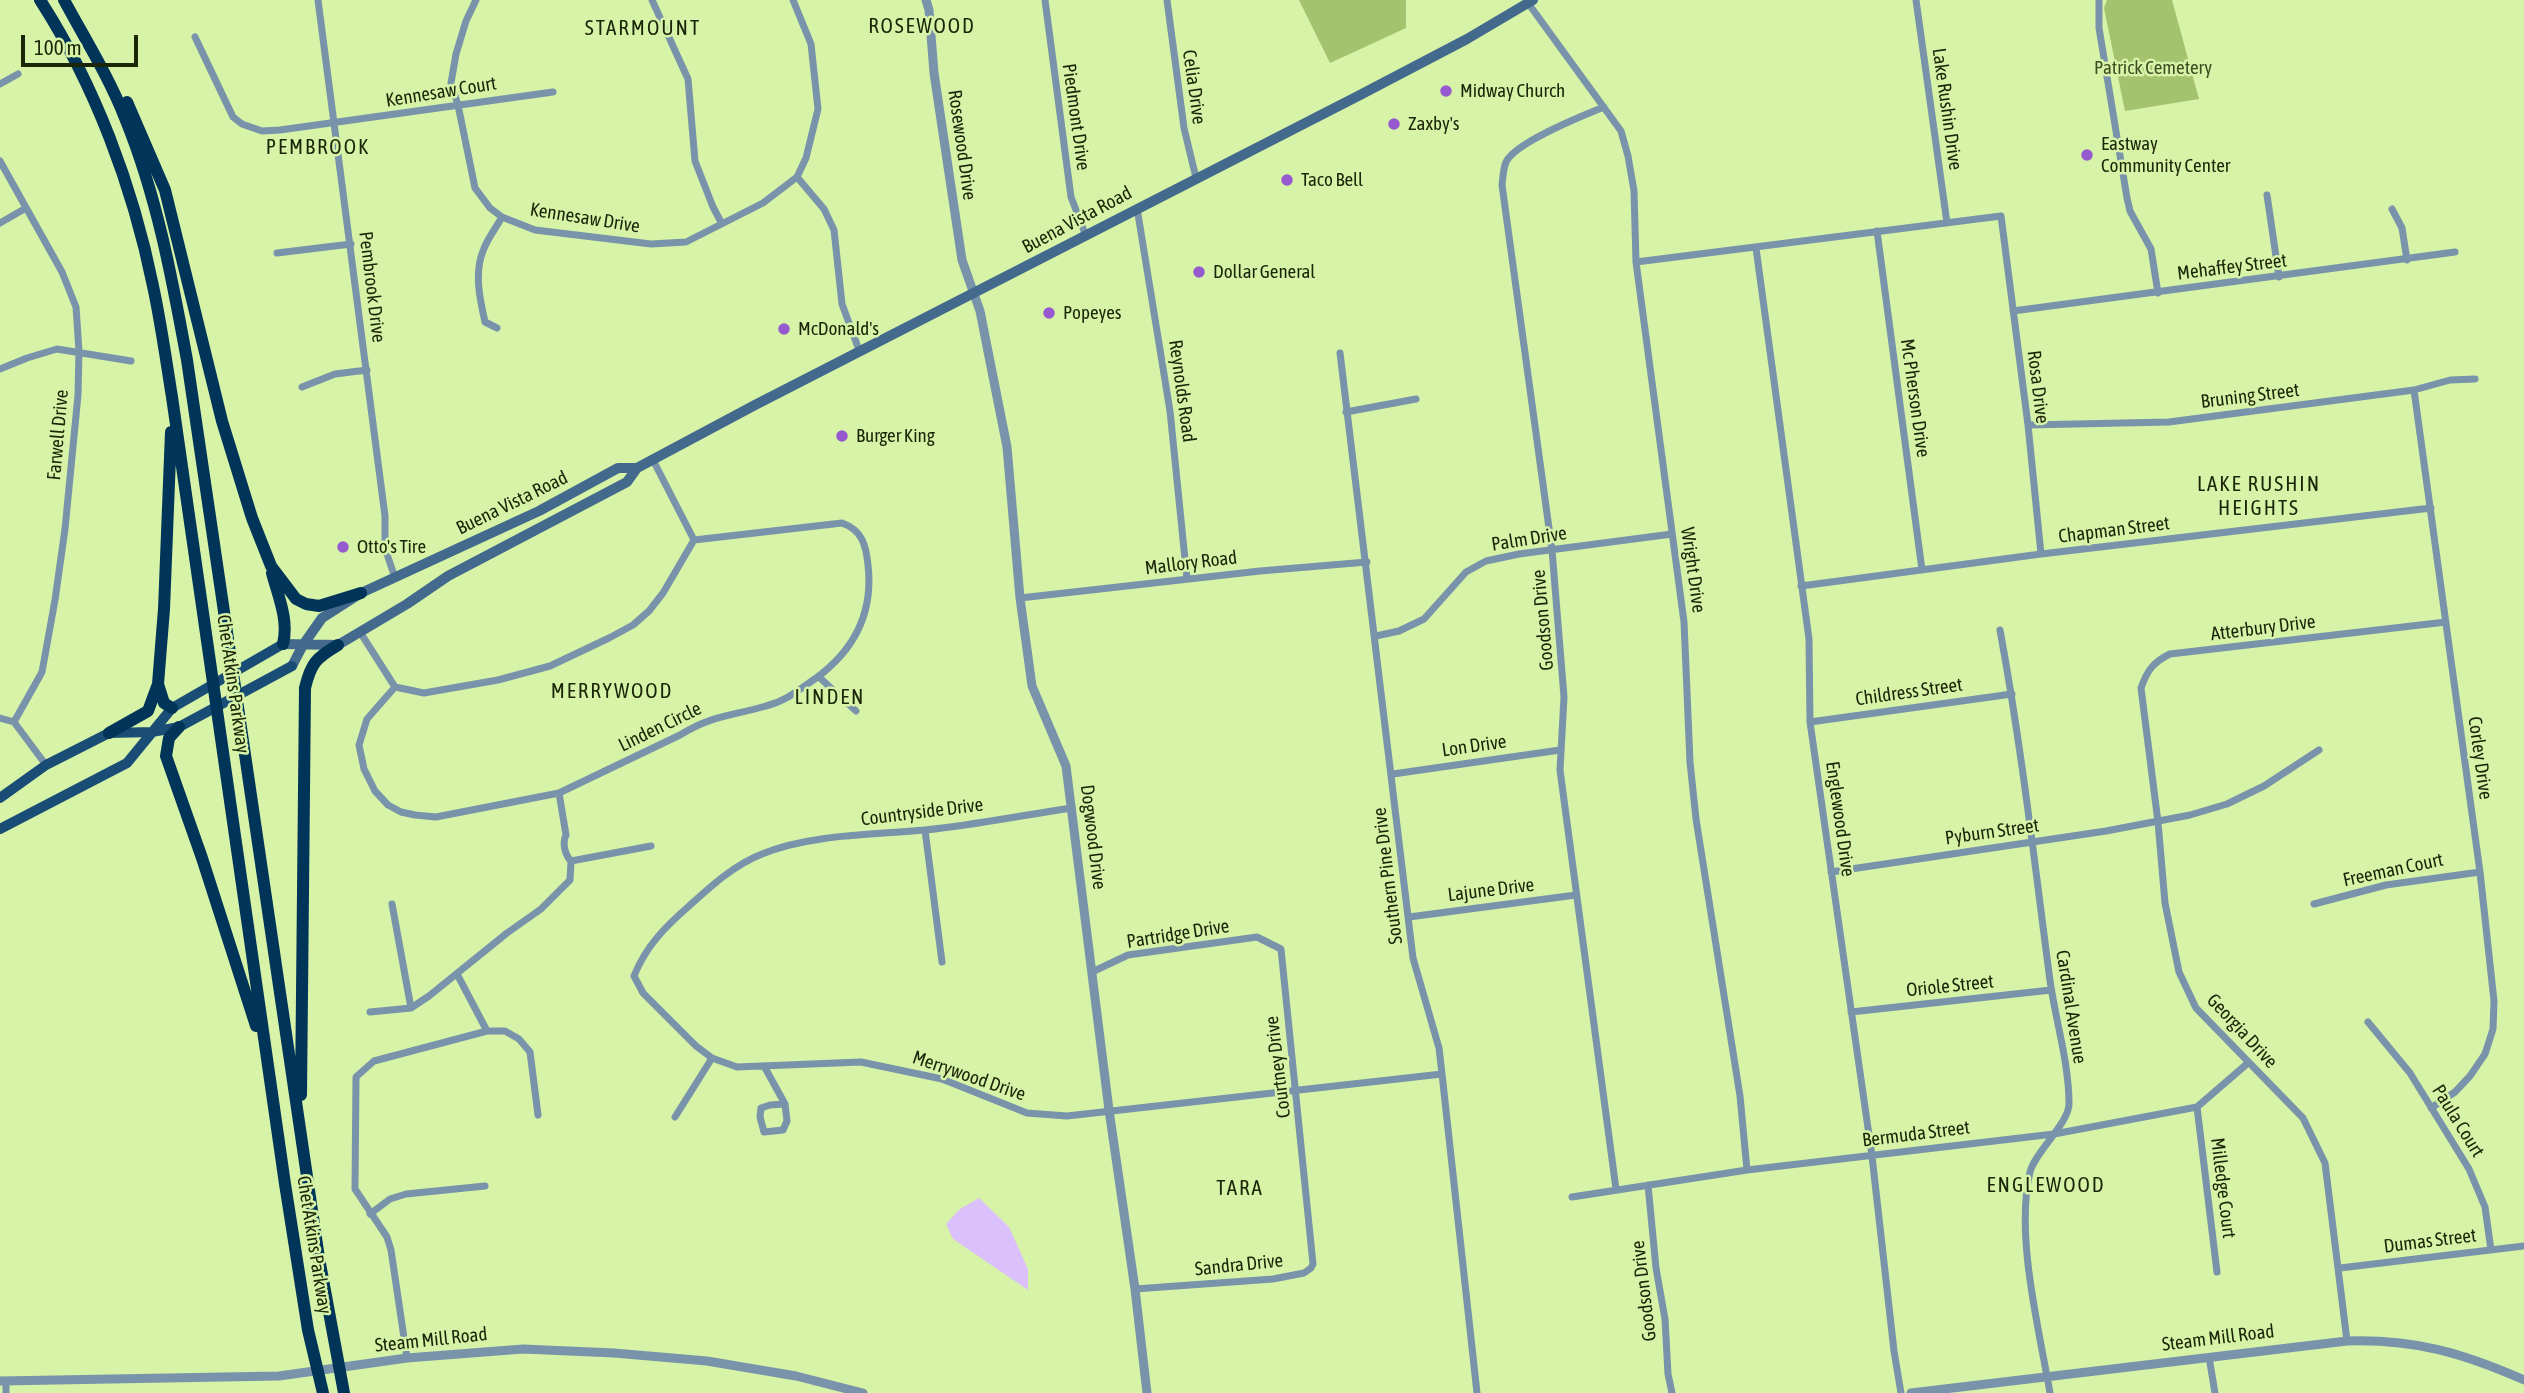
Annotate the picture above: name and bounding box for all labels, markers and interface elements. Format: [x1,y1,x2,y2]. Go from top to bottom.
district label: ROSEWOOD [869,13,975,39]
district label: STARMOUNT [586,15,700,41]
scale bar [24,21,142,65]
text: 100 m [34,35,82,59]
street label: Lake Rushin Drive [1927,46,1967,172]
street label: Celia Drive [1177,48,1211,126]
park label: Patrick Cemetery [2094,57,2212,79]
street label: Piedmont Drive [1057,62,1095,172]
street label: Kennesaw Court [384,72,498,112]
place label: Midway Church [1460,80,1565,102]
marker: Midway Church [1438,83,1454,99]
street label: Rosewood Drive [943,88,981,202]
place label: Zaxby's [1408,113,1460,135]
marker: Zaxby's [1386,116,1402,132]
place label: Eastway Community Center [2101,133,2230,177]
district label: PEMBROOK [267,134,369,160]
marker: Eastway Community Center [2079,147,2095,163]
place label: Taco Bell [1301,169,1363,191]
marker: Taco Bell [1279,172,1295,188]
street label: Buena Vista Road [1018,182,1136,258]
street label: Kennesaw Drive [528,198,642,238]
street label: Pembrook Drive [354,230,390,344]
street label: Mehaffey Street [2176,249,2288,285]
place label: Dollar General [1213,261,1315,283]
marker: Dollar General [1191,264,1207,280]
place label: Popeyes [1063,302,1121,324]
marker: Popeyes [1041,305,1057,321]
place label: McDonald's [798,318,879,340]
marker: McDonald's [776,321,792,337]
street label: Mc Pherson Drive [1895,337,1935,459]
street label: Reynolds Road [1164,338,1200,444]
street label: Rosa Drive [2022,349,2054,425]
street label: Bruning Street [2199,379,2301,413]
street label: Farwell Drive [43,389,73,481]
place label: Burger King [856,425,935,447]
marker: Burger King [834,428,850,444]
street label: Buena Vista Road [453,466,571,540]
district label: LAKE RUSHIN HEIGHTS [2198,471,2320,521]
street label: Chapman Street [2057,512,2171,548]
street label: Palm Drive [1490,522,1568,556]
street label: Wright Drive [1676,526,1710,614]
place label: Otto's Tire [357,536,426,558]
marker: Otto's Tire [335,539,351,555]
street label: Mallory Road [1144,546,1238,580]
street label: Goodson Drive [1527,569,1559,671]
street label: Atterbury Drive [2209,610,2317,646]
street label: Chet Atkins Parkway [212,613,254,755]
street label: Childress Street [1854,673,1964,711]
district label: MERRYWOOD [552,678,672,704]
district label: LINDEN [795,684,865,710]
street label: Linden Circle [615,697,705,757]
street label: Corley Drive [2463,715,2497,801]
street label: Lon Drive [1440,730,1508,762]
street label: Englewood Drive [1821,760,1859,878]
street label: Dogwood Drive [1075,783,1111,891]
street label: Countryside Drive [860,793,984,831]
street label: Southern Pine Drive [1368,806,1408,946]
street label: Pyburn Street [1944,814,2040,850]
street label: Freeman Court [2341,848,2445,892]
street label: Lajune Drive [1446,873,1536,907]
street label: Partridge Drive [1125,915,1231,953]
street label: Cardinal Avenue [2051,949,2091,1065]
street label: Oriole Street [1905,970,1995,1002]
street label: Georgia Drive [2202,989,2282,1073]
street label: Courtney Drive [1260,1015,1296,1119]
street label: Merrywood Drive [910,1046,1028,1106]
street label: Paula Court [2427,1081,2489,1161]
street label: Bermuda Street [1861,1116,1971,1152]
street label: Milledge Court [2206,1136,2240,1240]
district label: ENGLEWOOD [1988,1172,2104,1198]
street label: Chet Atkins Parkway [292,1174,336,1316]
district label: TARA [1217,1175,1263,1201]
street label: Dumas Street [2382,1224,2478,1258]
street label: Goodson Drive [1627,1239,1661,1343]
street label: Sandra Drive [1194,1249,1284,1281]
street label: Steam Mill Road [2161,1320,2275,1356]
street label: Steam Mill Road [374,1323,488,1357]

